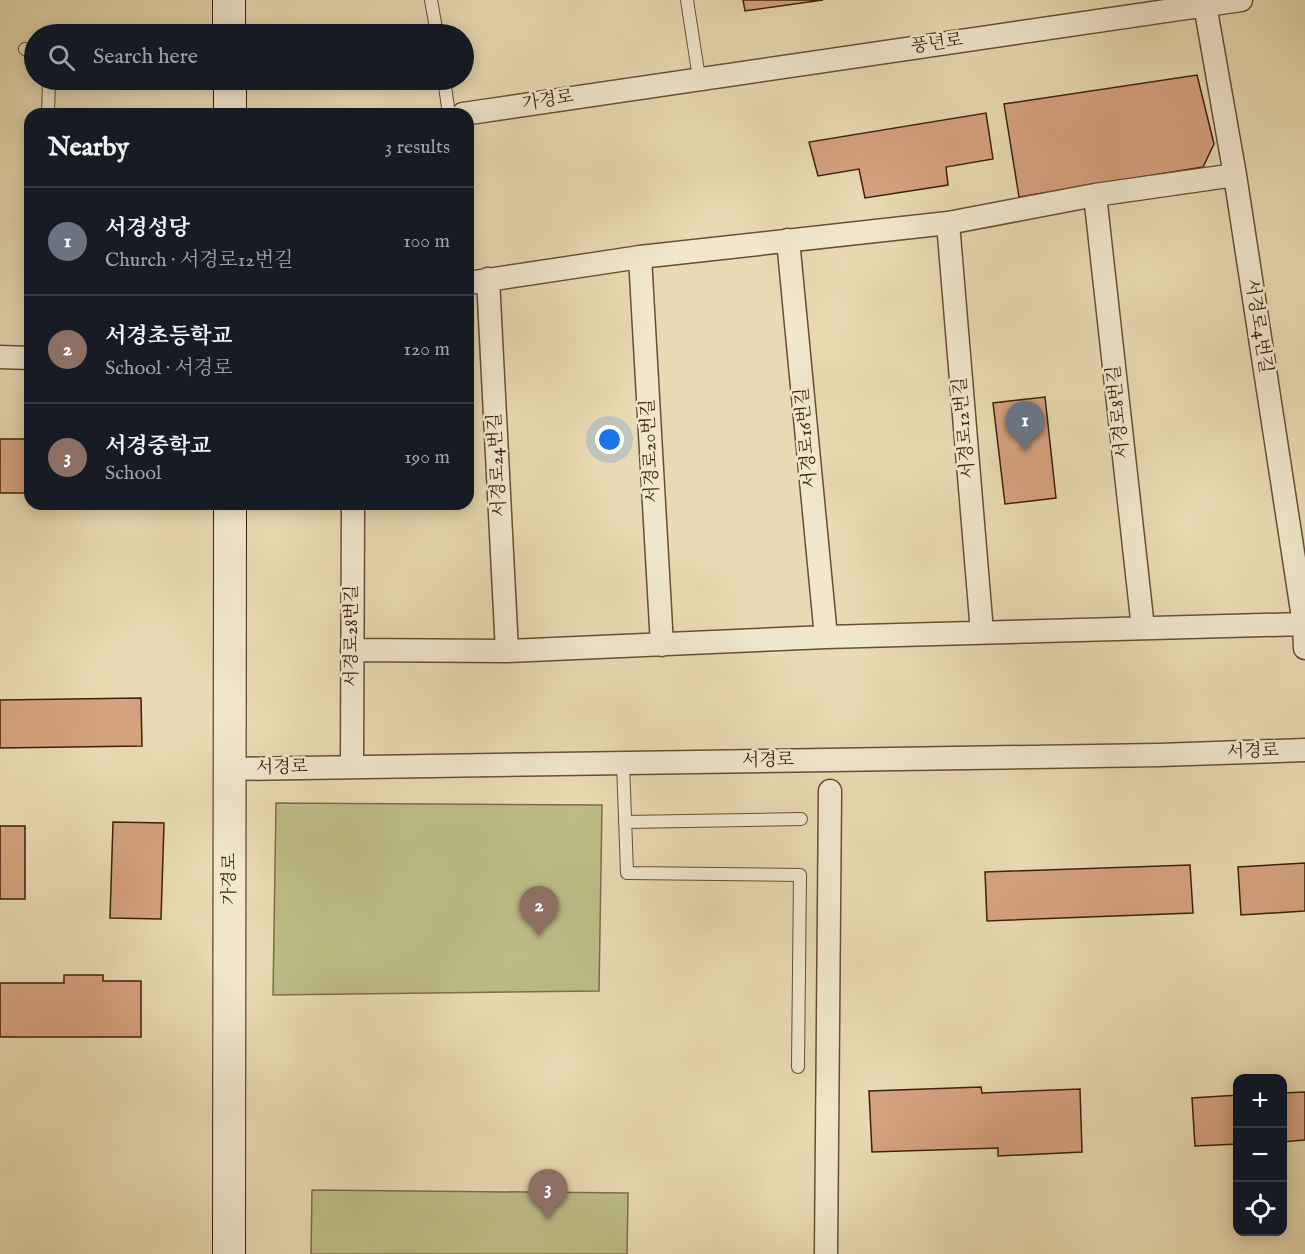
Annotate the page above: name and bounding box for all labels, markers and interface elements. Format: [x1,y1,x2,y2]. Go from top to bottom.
search box [24,24,474,90]
street label: 풍년로 [910,29,964,59]
icon: search [45,41,78,74]
text: Search here [93,43,198,71]
street label: 가경로 [520,86,576,116]
text: Nearby [48,131,129,164]
text: 3 results [385,135,450,160]
text: 서경성당 [105,215,190,243]
text: 1 [64,229,71,254]
text: 100 m [403,229,450,254]
text: Church · 서경로12번길 [105,248,293,273]
street label: 서경로4번길 [1239,277,1277,375]
text: 서경초등학교 [105,323,233,351]
text: 2 [63,337,72,362]
text: 120 m [404,337,450,362]
text: School · 서경로 [105,356,232,381]
street label: 서경로8번길 [1103,364,1135,460]
street label: 서경로12번길 [949,376,981,480]
street label: 서경로16번길 [791,387,823,489]
street label: 서경로20번길 [637,398,665,504]
pin: 1 [1006,402,1044,451]
street label: 서경로24번길 [484,412,512,518]
your location [595,425,624,454]
text: 서경중학교 [105,433,211,461]
text: 3 [64,445,71,470]
text: 190 m [404,445,450,470]
text: School [105,461,161,486]
street label: 서경로28번길 [341,585,364,687]
street label: 서경로 [1227,740,1279,764]
street label: 서경로 [742,749,794,773]
street label: 서경로 [256,756,308,780]
street label: 가경로 [219,853,242,905]
pin: 2 [520,886,558,936]
map controls [1233,1074,1287,1236]
button: + [1233,1074,1287,1128]
button: − [1233,1128,1287,1182]
pin: 3 [528,1170,568,1219]
button: locate [1233,1182,1287,1236]

